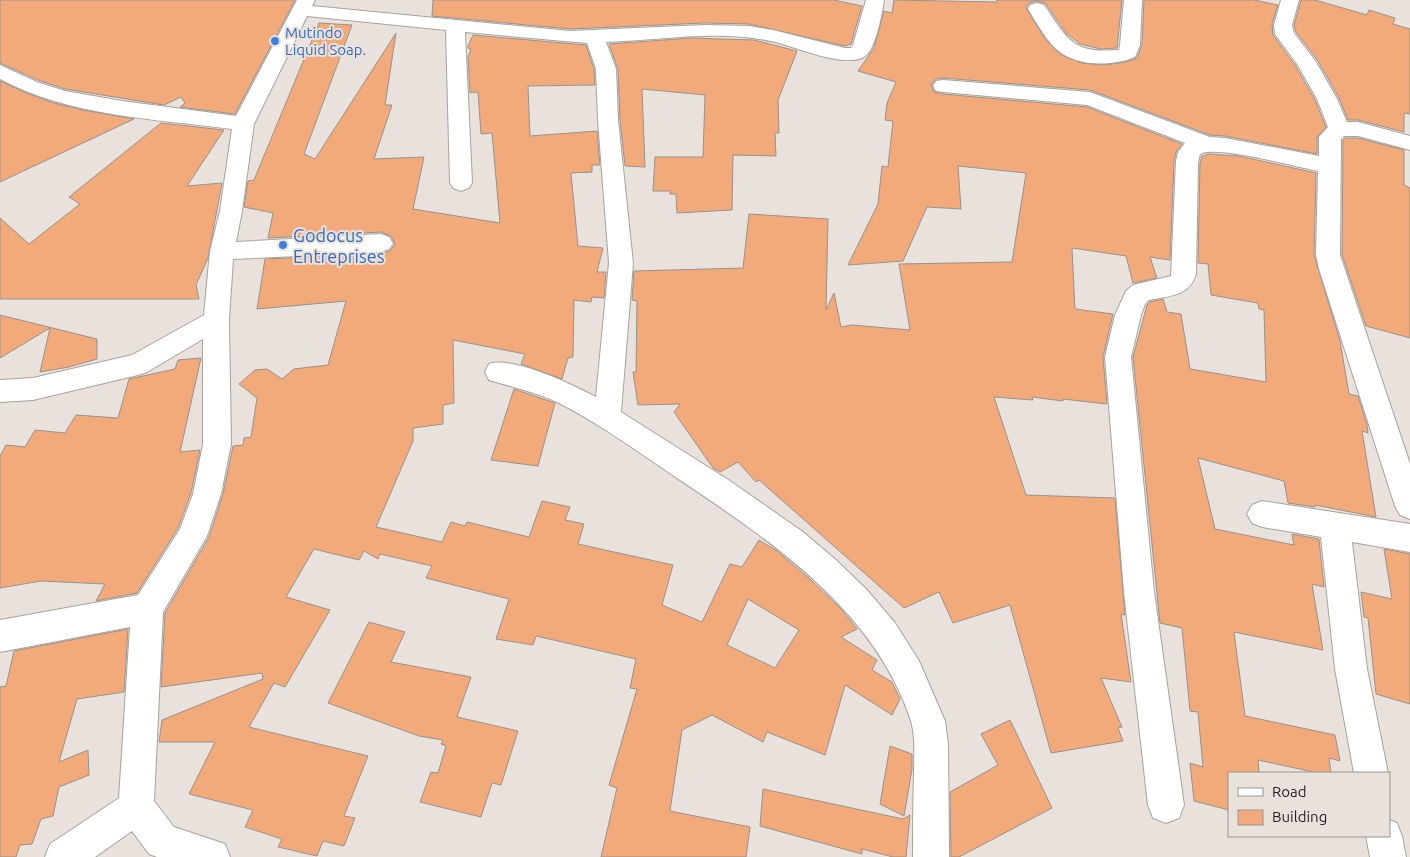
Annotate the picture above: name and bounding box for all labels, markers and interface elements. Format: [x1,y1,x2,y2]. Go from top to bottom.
place label: Mutindo Liquid Soap. [285,24,366,58]
marker: Mutindo Liquid Soap. [269,35,281,47]
place label: Godocus Entreprises [293,225,385,266]
marker: Godocus Entreprises [277,239,289,251]
legend [1228,772,1390,837]
text: Road [1272,783,1307,800]
text: Building [1272,808,1327,825]

